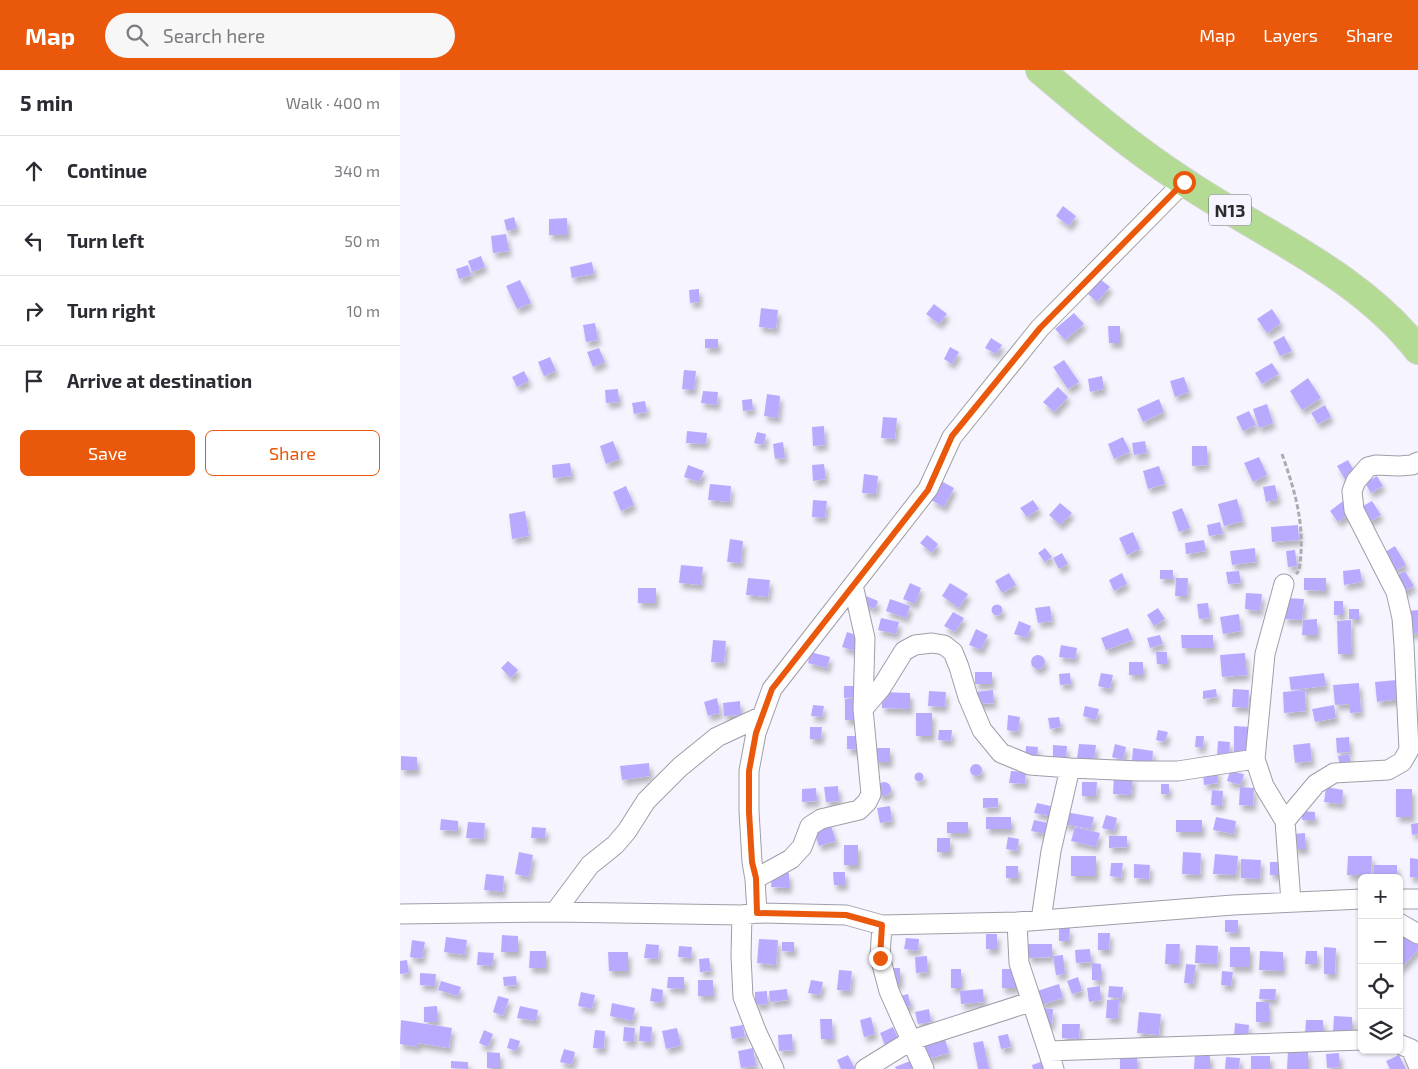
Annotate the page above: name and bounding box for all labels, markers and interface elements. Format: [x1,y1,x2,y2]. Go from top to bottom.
search box [105,13,455,58]
text: Map [25,21,75,50]
icon: search [123,21,151,49]
text: Search here [163,24,265,47]
text: Map [1199,24,1235,46]
text: Layers [1263,24,1318,46]
text: Share [1346,24,1393,46]
text: 5 min [20,90,73,115]
text: Walk · 400 m [286,93,380,112]
icon: ahead [20,157,48,185]
text: Continue [67,159,147,182]
text: 340 m [334,161,380,180]
route start [1173,171,1196,194]
road number: N13 [1209,194,1251,226]
icon: left [20,227,48,255]
text: Turn left [67,229,144,252]
text: 50 m [344,231,380,250]
icon: right [20,297,48,325]
text: Turn right [67,299,155,322]
text: 10 m [346,301,380,320]
icon: arrive [20,367,48,395]
text: Arrive at destination [67,369,252,392]
button: Save [20,430,195,476]
button: Share [205,430,380,476]
map controls [1358,874,1403,1054]
button: + [1358,874,1403,919]
button: − [1358,919,1403,964]
route end [869,947,892,970]
button: locate [1358,964,1403,1009]
button: layers [1358,1009,1403,1054]

